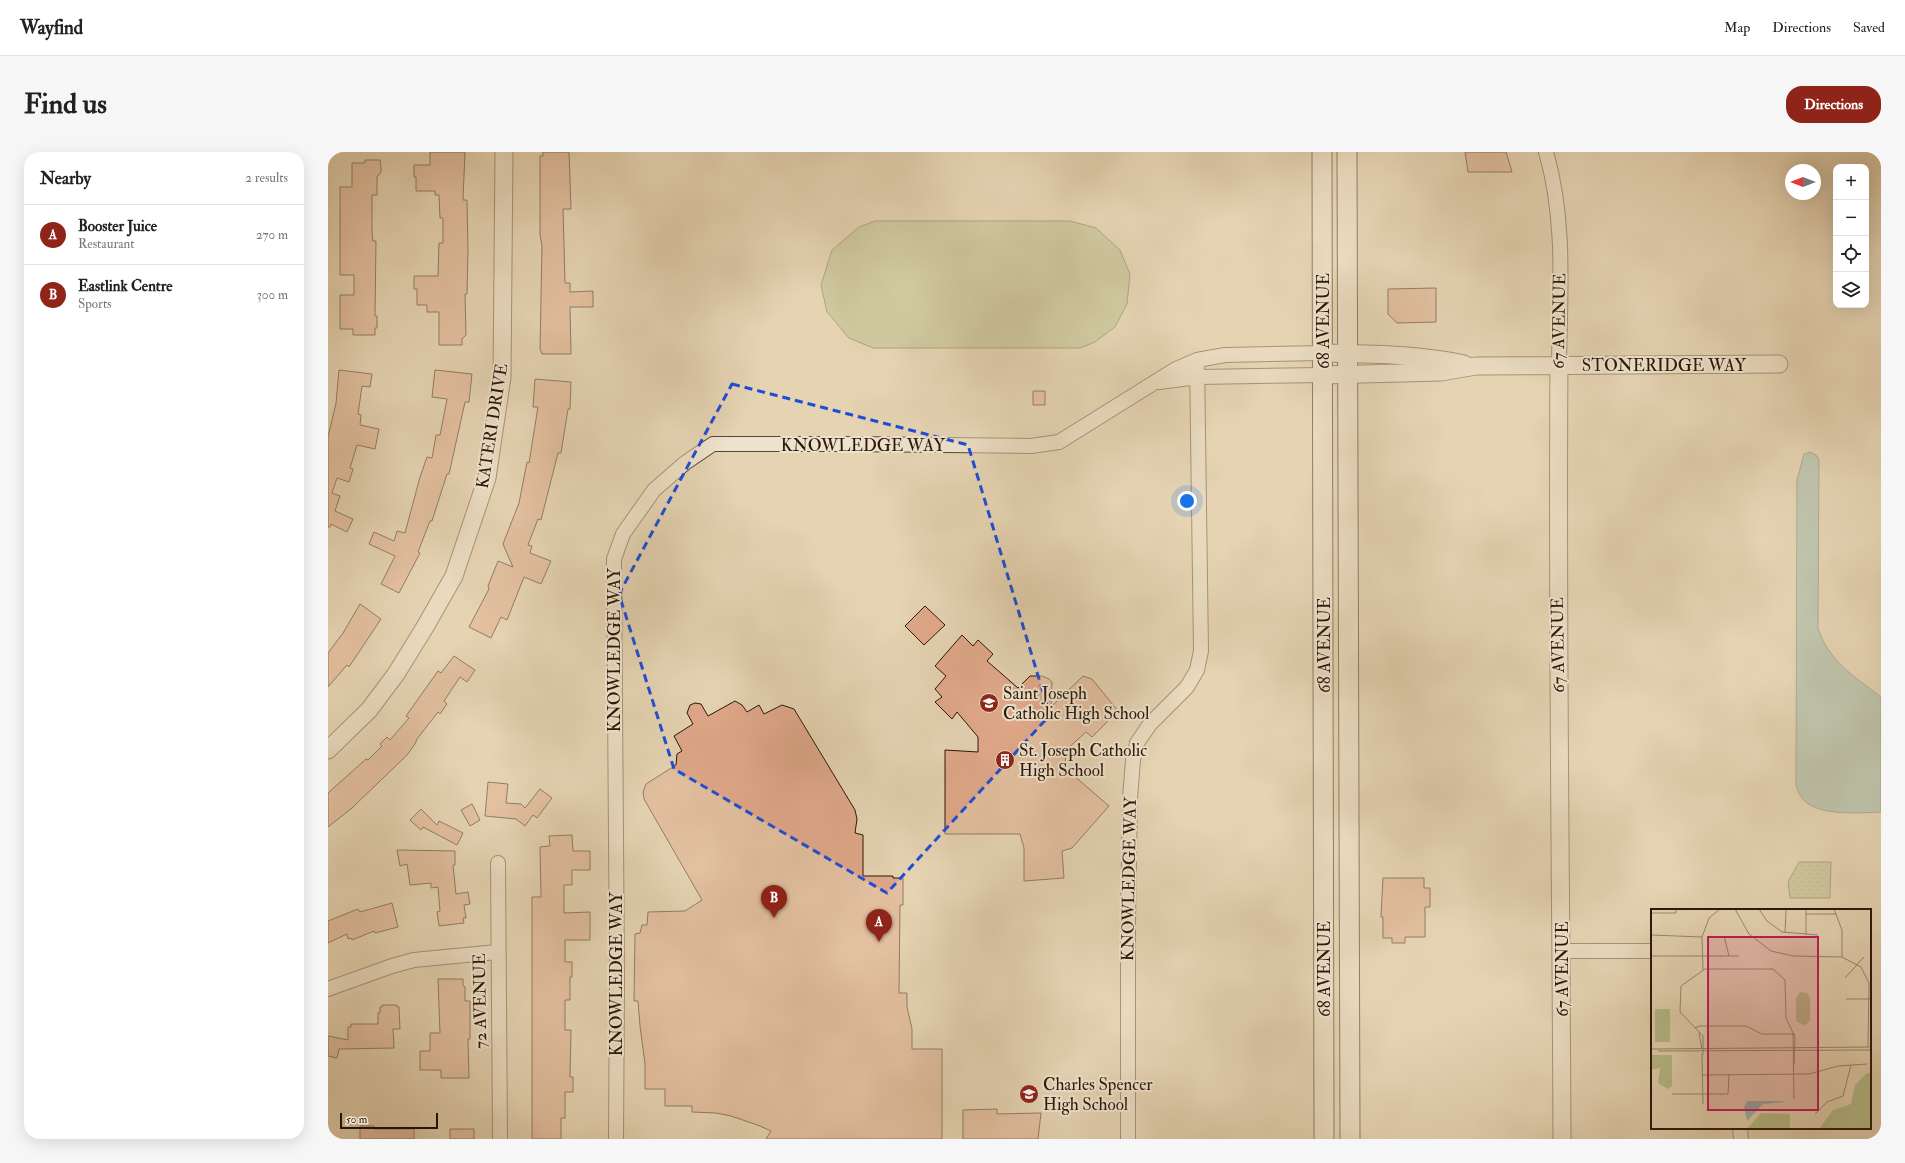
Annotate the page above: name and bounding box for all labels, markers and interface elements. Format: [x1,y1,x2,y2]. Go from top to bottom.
text: Wayfind [20,16,83,40]
text: Map [1724,19,1750,36]
text: Directions [1772,19,1831,36]
text: Saved [1853,19,1885,36]
button: Directions [1786,86,1881,123]
text: Find us [24,87,107,122]
north arrow [1785,164,1821,200]
map controls [1833,164,1869,308]
button: + [1833,164,1869,200]
text: Nearby [40,168,91,189]
text: 2 results [245,170,288,186]
button: − [1833,200,1869,236]
text: Booster Juice [78,217,157,236]
text: A [49,227,57,243]
text: 270 m [256,227,288,243]
text: Restaurant [78,236,134,252]
button: locate [1833,236,1869,272]
button: layers [1833,272,1869,308]
street label: 68 AVENUE [1313,273,1334,369]
street label: 67 AVENUE [1548,273,1570,369]
text: Eastlink Centre [78,277,172,296]
text: B [49,287,57,303]
text: 300 m [257,287,288,303]
text: Sports [78,296,112,312]
street label: STONERIDGE WAY [1582,355,1747,376]
street label: KATERI DRIVE [472,362,512,490]
street label: KNOWLEDGE WAY [781,435,945,456]
your location [1177,491,1197,511]
street label: KNOWLEDGE WAY [604,568,625,732]
street label: 68 AVENUE [1314,597,1335,693]
street label: 67 AVENUE [1547,597,1569,693]
place label: Saint Joseph Catholic High School [1003,683,1150,724]
school or university icon: Saint Joseph Catholic High School [978,692,1000,714]
place label: St. Joseph Catholic High School [1019,740,1147,781]
building icon: St. Joseph Catholic High School [994,749,1016,771]
street label: KNOWLEDGE WAY [1117,796,1141,961]
pin: B [761,885,787,918]
street label: KNOWLEDGE WAY [606,892,627,1056]
pin: A [866,909,892,942]
inset map [1651,909,1871,1129]
street label: 68 AVENUE [1314,921,1335,1017]
street label: 67 AVENUE [1552,921,1573,1017]
street label: 72 AVENUE [469,953,491,1049]
place label: Charles Spencer High School [1043,1074,1153,1115]
school or university icon: Charles Spencer High School [1018,1083,1040,1105]
scale bar [340,1111,438,1130]
text: 50 m [346,1113,367,1126]

